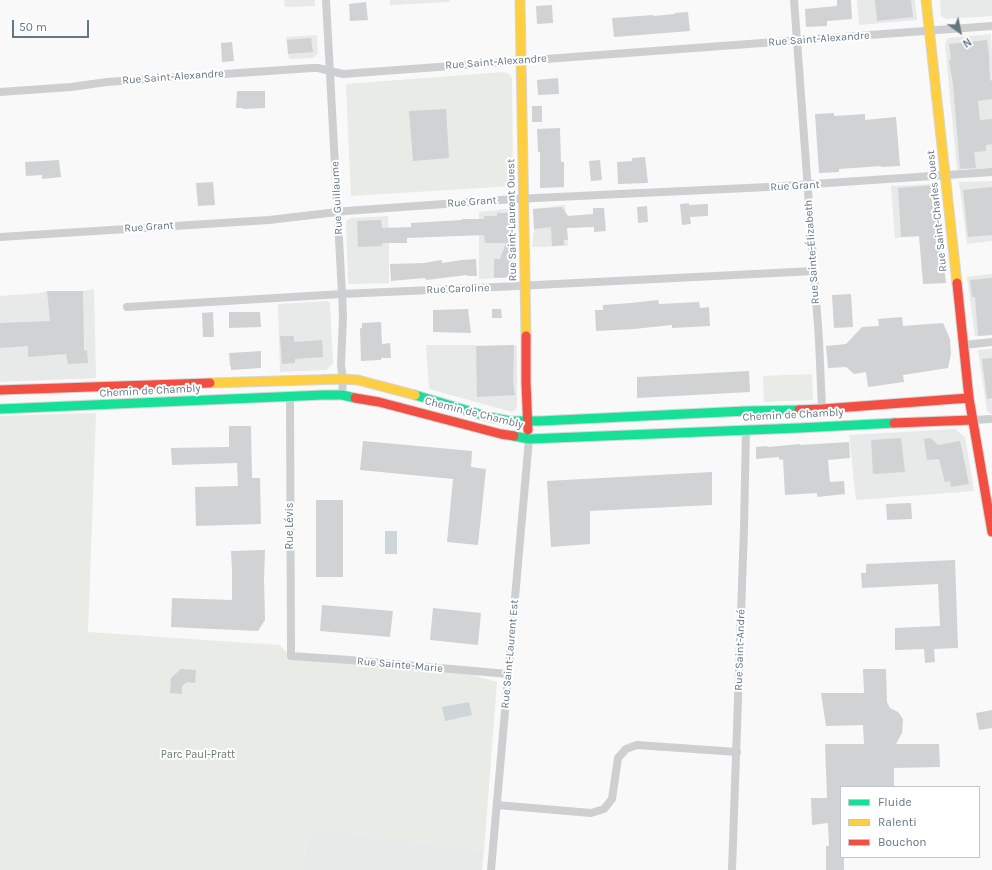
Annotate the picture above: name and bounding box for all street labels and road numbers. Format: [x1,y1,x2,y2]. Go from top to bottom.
street label: Rue Saint-Alexandre [768,29,870,49]
street label: Rue Saint-Alexandre [445,52,547,72]
street label: Rue Saint-Alexandre [122,67,224,87]
street label: Rue Saint-Charles Ouest [924,150,950,272]
street label: Rue Saint-Laurent Ouest [504,159,520,281]
street label: Rue Guillaume [328,161,346,235]
street label: Rue Grant [770,178,820,194]
street label: Rue Grant [447,194,497,210]
street label: Rue Sainte-Élizabeth [802,199,822,305]
street label: Rue Grant [124,219,174,235]
street label: Rue Caroline [426,281,490,297]
street label: Chemin de Chambly [99,382,201,400]
street label: Chemin de Chambly [423,394,525,432]
street label: Chemin de Chambly [742,406,844,424]
street label: Rue Lévis [283,502,297,550]
street label: Rue Saint-Laurent Est [499,599,521,709]
street label: Rue Saint-André [732,609,748,691]
street label: Rue Sainte-Marie [357,655,443,675]

